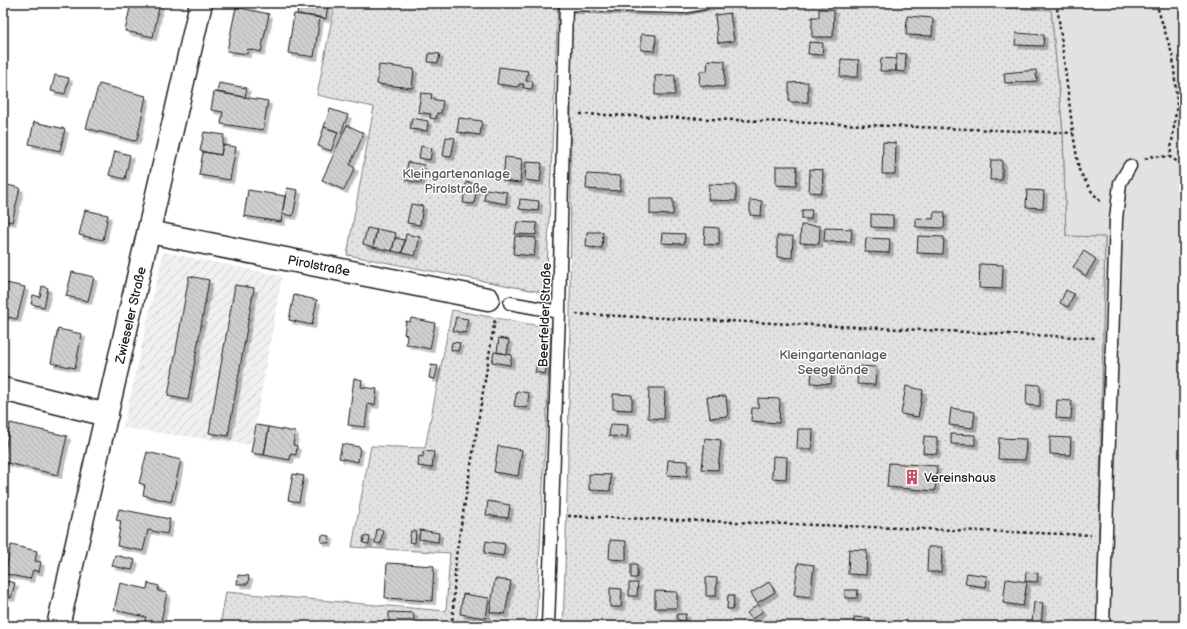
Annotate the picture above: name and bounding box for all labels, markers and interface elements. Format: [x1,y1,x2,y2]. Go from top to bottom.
park label: Kleingartenanlage Pirolstraße [402,166,510,197]
street label: Pirolstraße [286,252,352,280]
street label: Beerfelder Straße [535,262,555,368]
street label: Zwieseler Straße [112,265,150,366]
park label: Kleingartenanlage Seegelände [779,347,887,378]
building icon: Vereinshaus [903,468,921,486]
place label: Vereinshaus [924,470,996,486]

